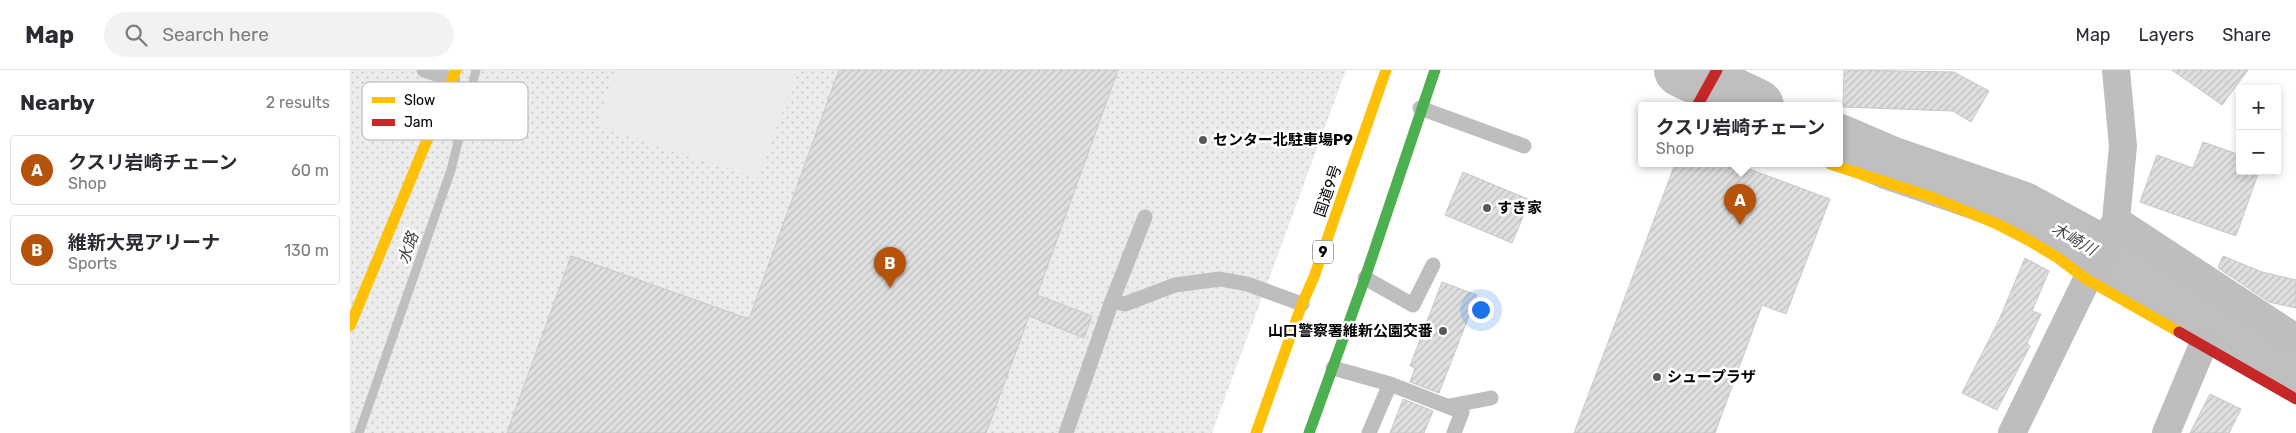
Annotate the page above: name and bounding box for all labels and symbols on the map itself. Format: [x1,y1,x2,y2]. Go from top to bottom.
legend [362,82,528,140]
text: Slow [404,92,435,109]
text: Jam [404,114,433,131]
place label: センター北駐車場P9 [1213,131,1353,149]
marker: センター北駐車場P9 [1197,134,1209,146]
street label: 国道9号 [1311,163,1345,219]
pin: A [1724,184,1756,225]
place label: すき家 [1497,199,1542,217]
marker: すき家 [1481,202,1493,214]
water label: 木崎川 [2048,219,2101,260]
water label: 水路 [394,228,423,266]
road number: 9 [1313,240,1333,263]
pin: B [874,247,906,288]
your location [1468,297,1494,323]
place label: 山口警察署維新公園交番 [1268,322,1433,340]
marker: 山口警察署維新公園交番 [1437,325,1449,337]
place label: シュープラザ [1667,368,1756,386]
marker: シュープラザ [1651,371,1663,383]

